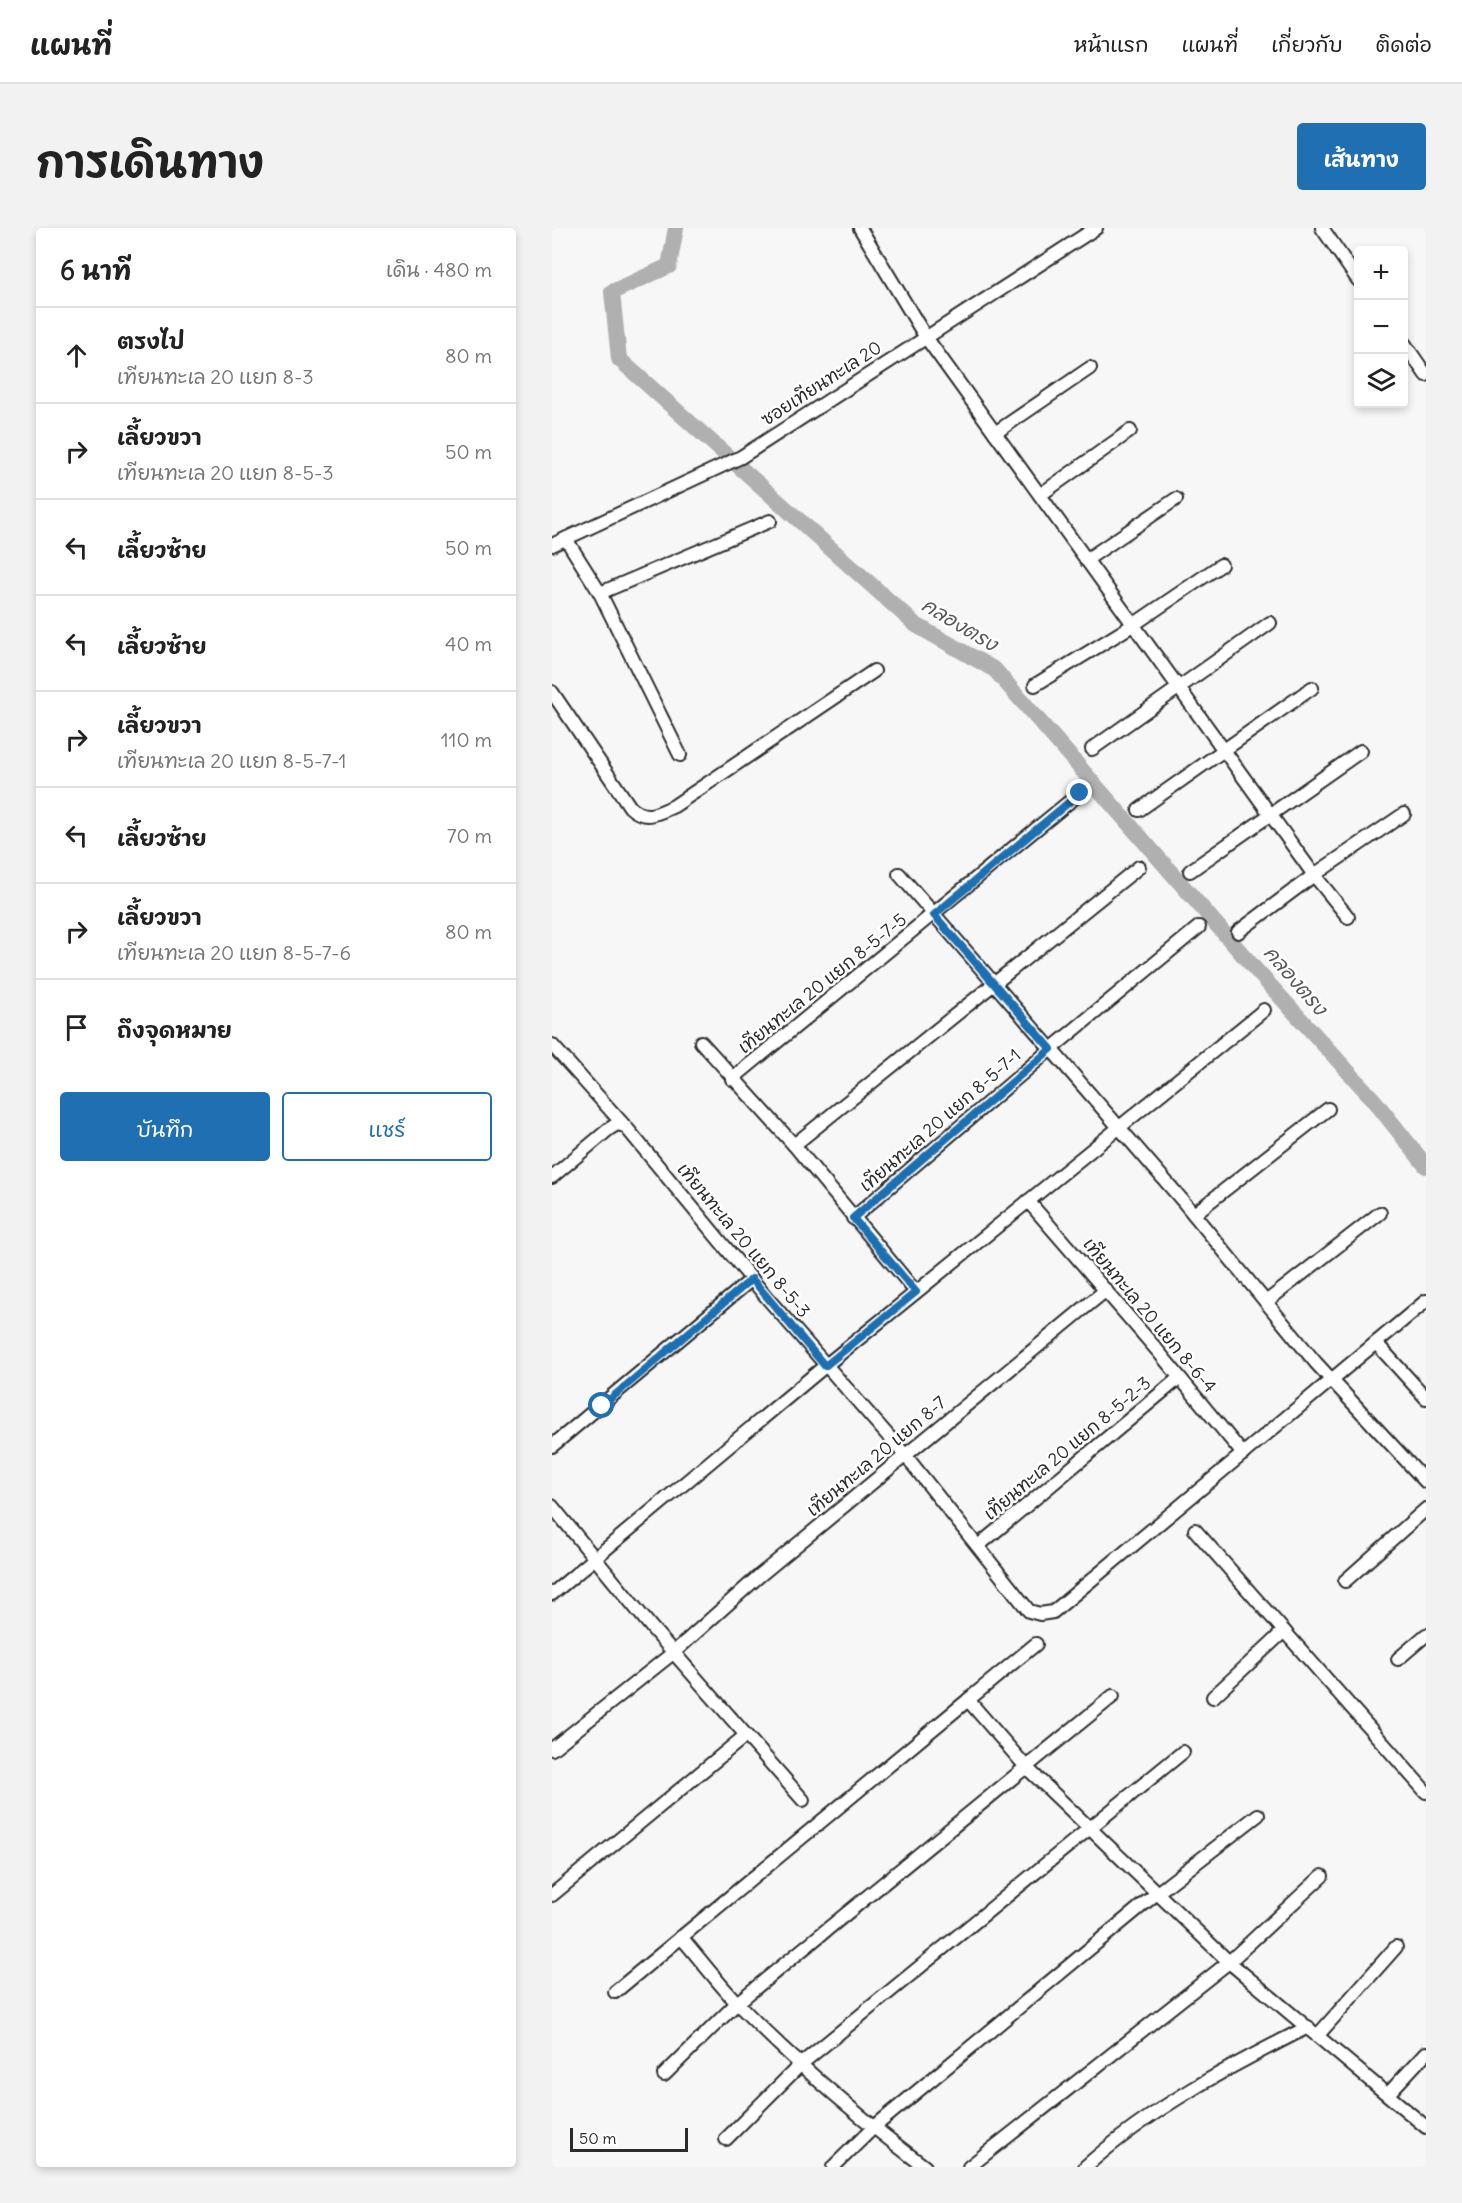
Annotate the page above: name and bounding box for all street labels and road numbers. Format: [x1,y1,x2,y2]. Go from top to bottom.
street label: ซอยเทียนทะเล 20 [756,335,886,431]
street label: เทียนทะเล 20 แยก 8-5-7-5 [733,908,911,1058]
street label: เทียนทะเล 20 แยก 8-5-7-1 [855,1044,1025,1196]
street label: เทียนทะเล 20 แยก 8-5-3 [673,1158,815,1322]
street label: เทียนทะเล 20 แยก 8-6-4 [1078,1233,1222,1397]
street label: เทียนทะเล 20 แยก 8-5-2-3 [979,1371,1155,1525]
street label: เทียนทะเล 20 แยก 8-7 [802,1391,951,1521]

